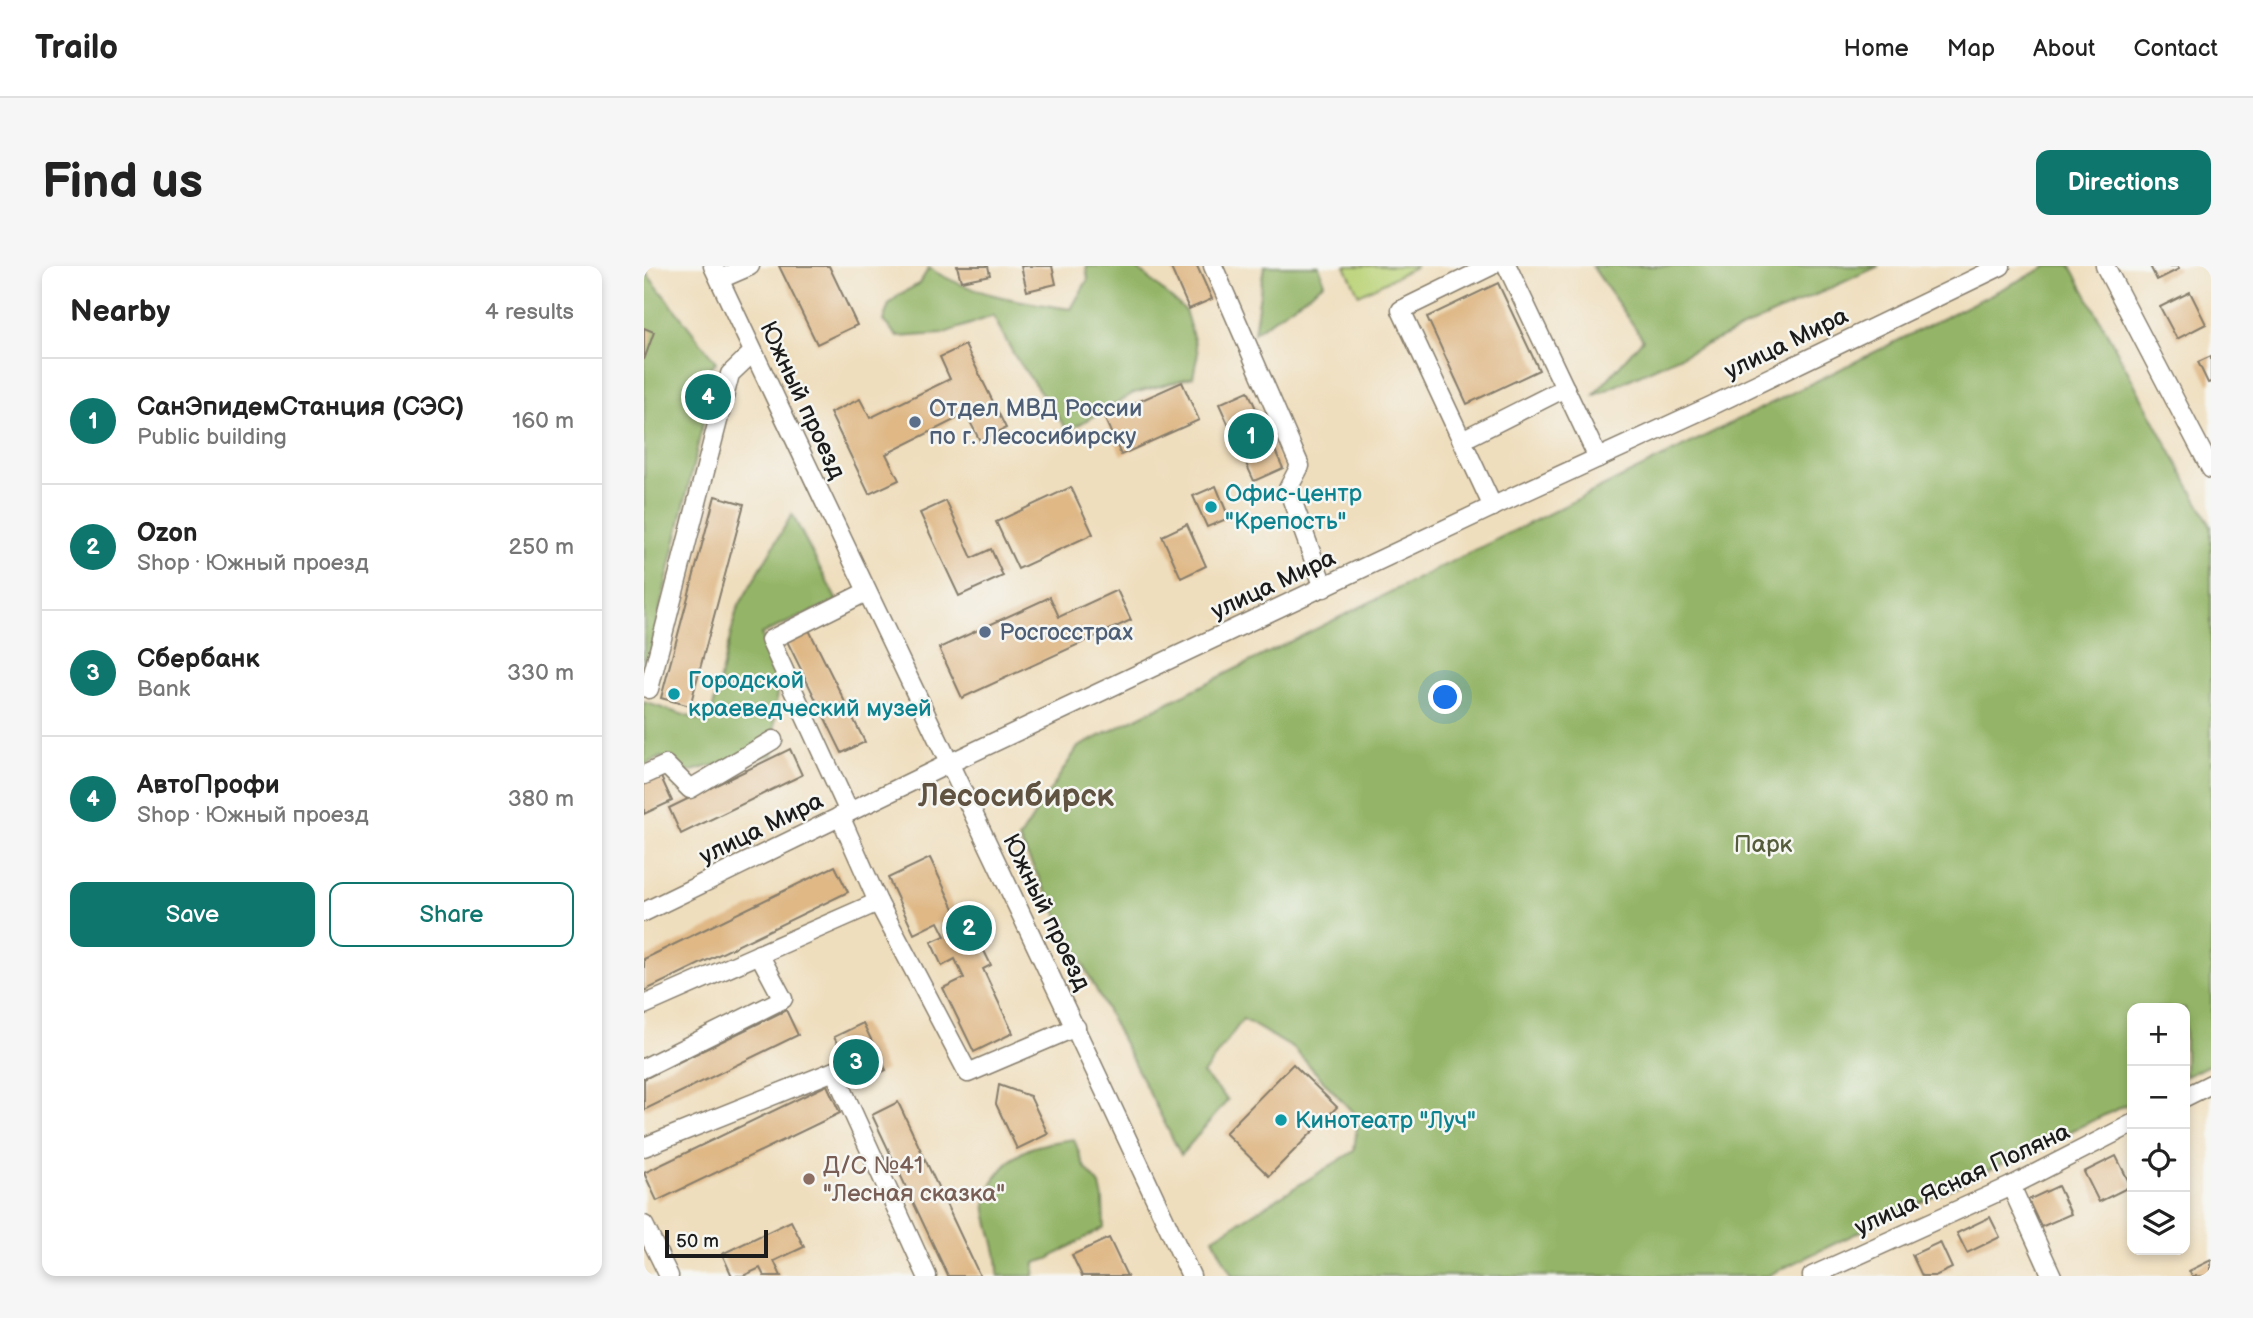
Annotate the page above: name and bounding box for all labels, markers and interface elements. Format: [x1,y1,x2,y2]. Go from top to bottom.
text: Trailo [35,28,118,68]
text: Home [1844,34,1909,63]
text: Map [1947,34,1995,63]
text: About [2033,34,2095,63]
text: Contact [2133,34,2218,63]
button: Directions [2036,150,2211,215]
text: Find us [42,153,203,212]
text: Nearby [70,294,170,330]
text: 4 results [485,298,574,326]
street label: улица Мира [1720,301,1853,386]
street label: Южный проезд [753,317,852,484]
pin: 4 [685,371,731,423]
text: СанЭпидемСтанция (СЭС) [137,392,464,423]
place label: Отдел МВД России по г. Лесосибирску [929,394,1142,451]
text: 1 [88,407,98,435]
text: 160 m [512,407,574,435]
pin: 1 [1228,410,1274,462]
marker: Отдел МВД России по г. Лесосибирску [907,414,923,430]
text: Public building [137,423,287,451]
place label: Офис-центр "Крепость" [1225,479,1363,536]
marker: Офис-центр "Крепость" [1203,499,1219,515]
text: Ozon [137,518,198,549]
text: 2 [86,533,100,561]
text: 250 m [508,533,574,561]
street label: улица Мира [1206,543,1340,626]
text: Shop · Южный проезд [137,549,369,577]
place label: Росгосстрах [999,618,1133,647]
marker: Росгосстрах [977,624,993,640]
text: Сбербанк [137,644,260,675]
text: 3 [86,659,100,687]
text: 330 m [507,659,574,687]
place label: Городской краеведческий музей [688,666,932,723]
text: Bank [137,675,190,703]
your location [1428,680,1462,714]
marker: Городской краеведческий музей [666,686,682,702]
text: АвтоПрофи [137,770,280,801]
district label: Лесосибирск [917,777,1115,816]
text: 4 [86,785,100,813]
text: 380 m [508,785,574,813]
street label: улица Мира [695,786,828,871]
text: Shop · Южный проезд [137,801,369,829]
street label: Южный проезд [996,829,1097,996]
park label: Парк [1734,830,1792,859]
button: Save [70,882,315,947]
button: Share [329,882,574,947]
pin: 2 [946,902,992,954]
map controls [2127,1003,2190,1255]
button: + [2127,1003,2190,1066]
pin: 3 [833,1036,879,1088]
button: − [2127,1066,2190,1129]
place label: Кинотеатр "Луч" [1295,1106,1476,1135]
marker: Кинотеатр "Луч" [1273,1112,1289,1128]
street label: улица Ясная Поляна [1850,1117,2074,1242]
button: locate [2127,1129,2190,1192]
place label: Д/С №41 "Лесная сказка" [823,1151,1005,1208]
marker: Д/С №41 "Лесная сказка" [801,1171,817,1187]
button: layers [2127,1192,2190,1255]
scale bar [665,1227,768,1259]
text: 50 m [676,1230,719,1253]

